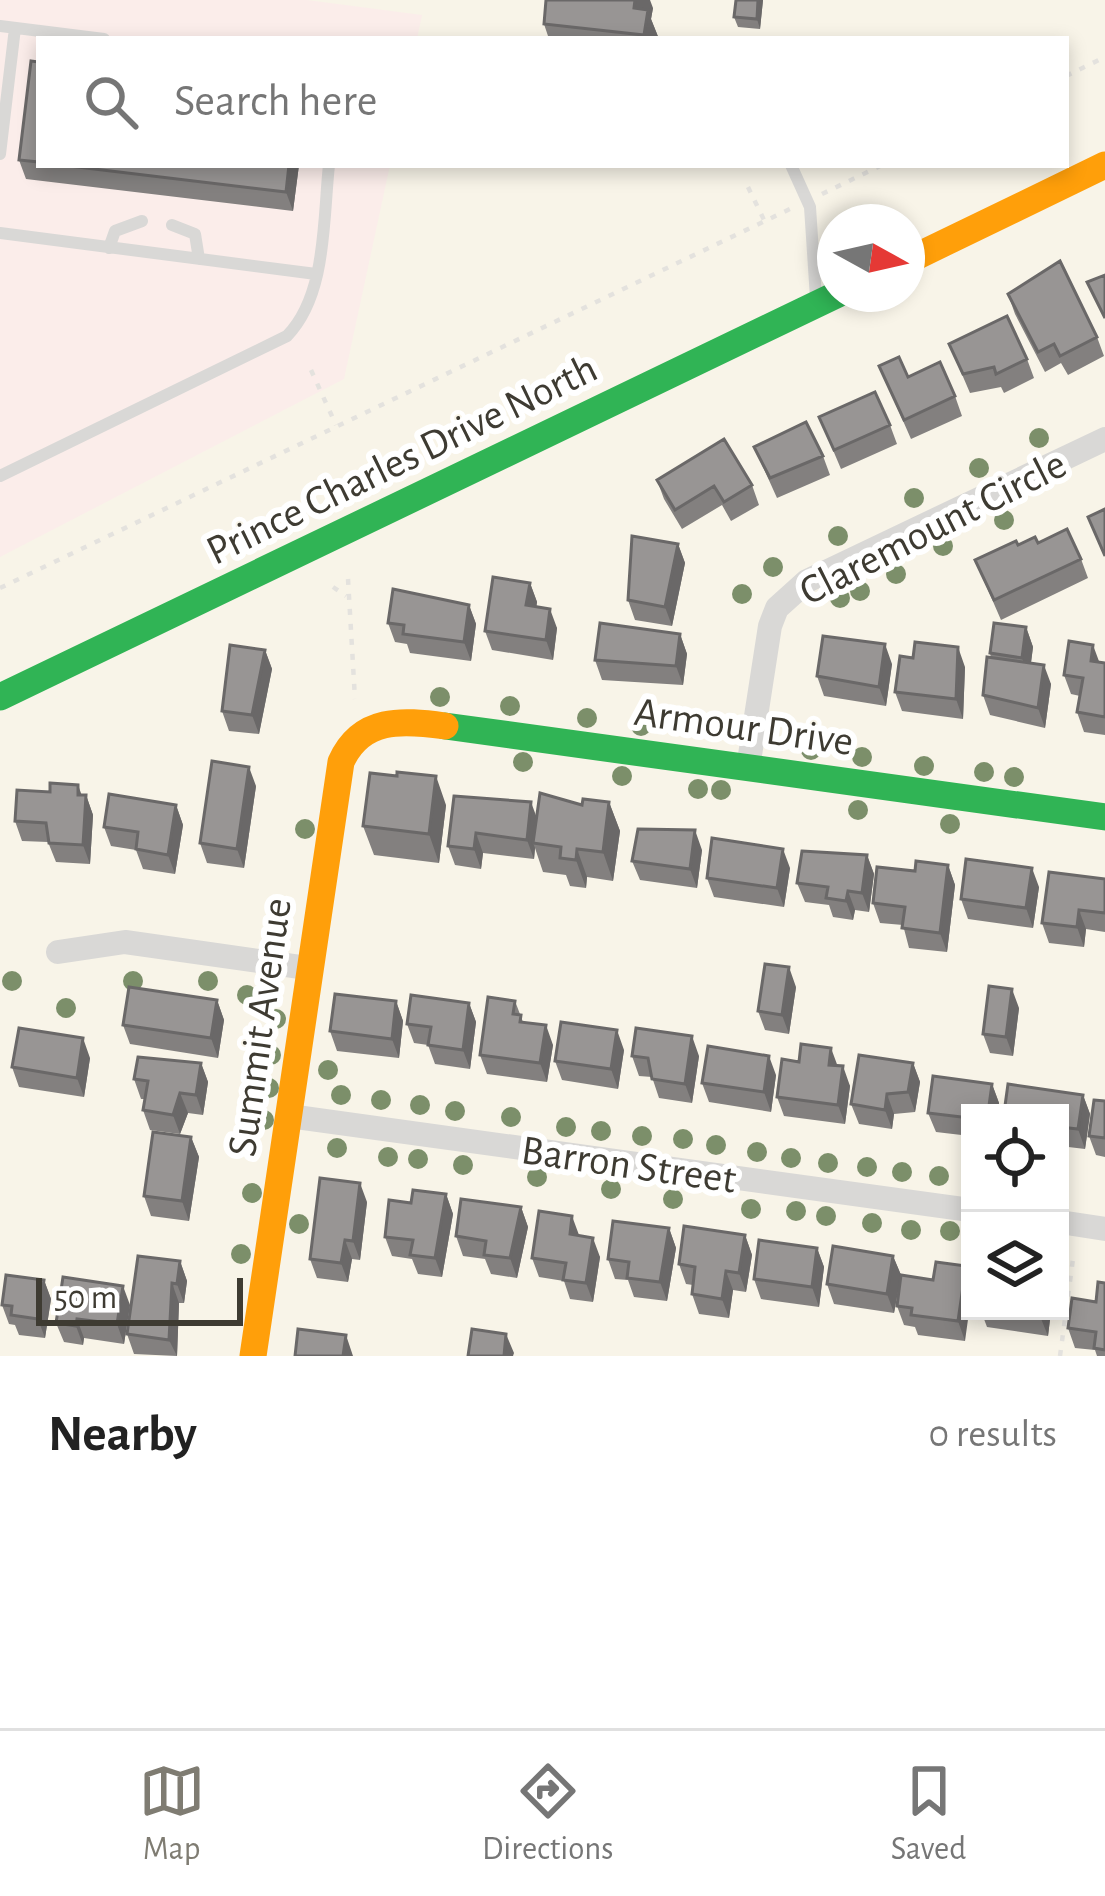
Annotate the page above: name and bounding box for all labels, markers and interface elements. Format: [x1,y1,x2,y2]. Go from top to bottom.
search box [36,36,1069,168]
icon: search [78,69,144,135]
text: Search here [174,79,377,124]
north arrow [817,204,925,312]
street label: Prince Charles Drive North [200,347,604,573]
street label: Claremount Circle [793,443,1073,613]
street label: Armour Drive [632,691,856,763]
street label: Summit Avenue [221,895,299,1159]
map controls [961,1104,1069,1320]
button: locate [961,1104,1069,1212]
street label: Barron Street [519,1129,739,1201]
button: layers [961,1212,1069,1320]
scale bar [36,1272,243,1325]
text: 50 m [54,1282,117,1315]
text: Nearby [48,1409,197,1460]
text: 0 results [929,1415,1057,1454]
tab: Map [139,1758,205,1870]
tab: Directions [482,1758,613,1870]
tab: Saved [891,1758,966,1870]

